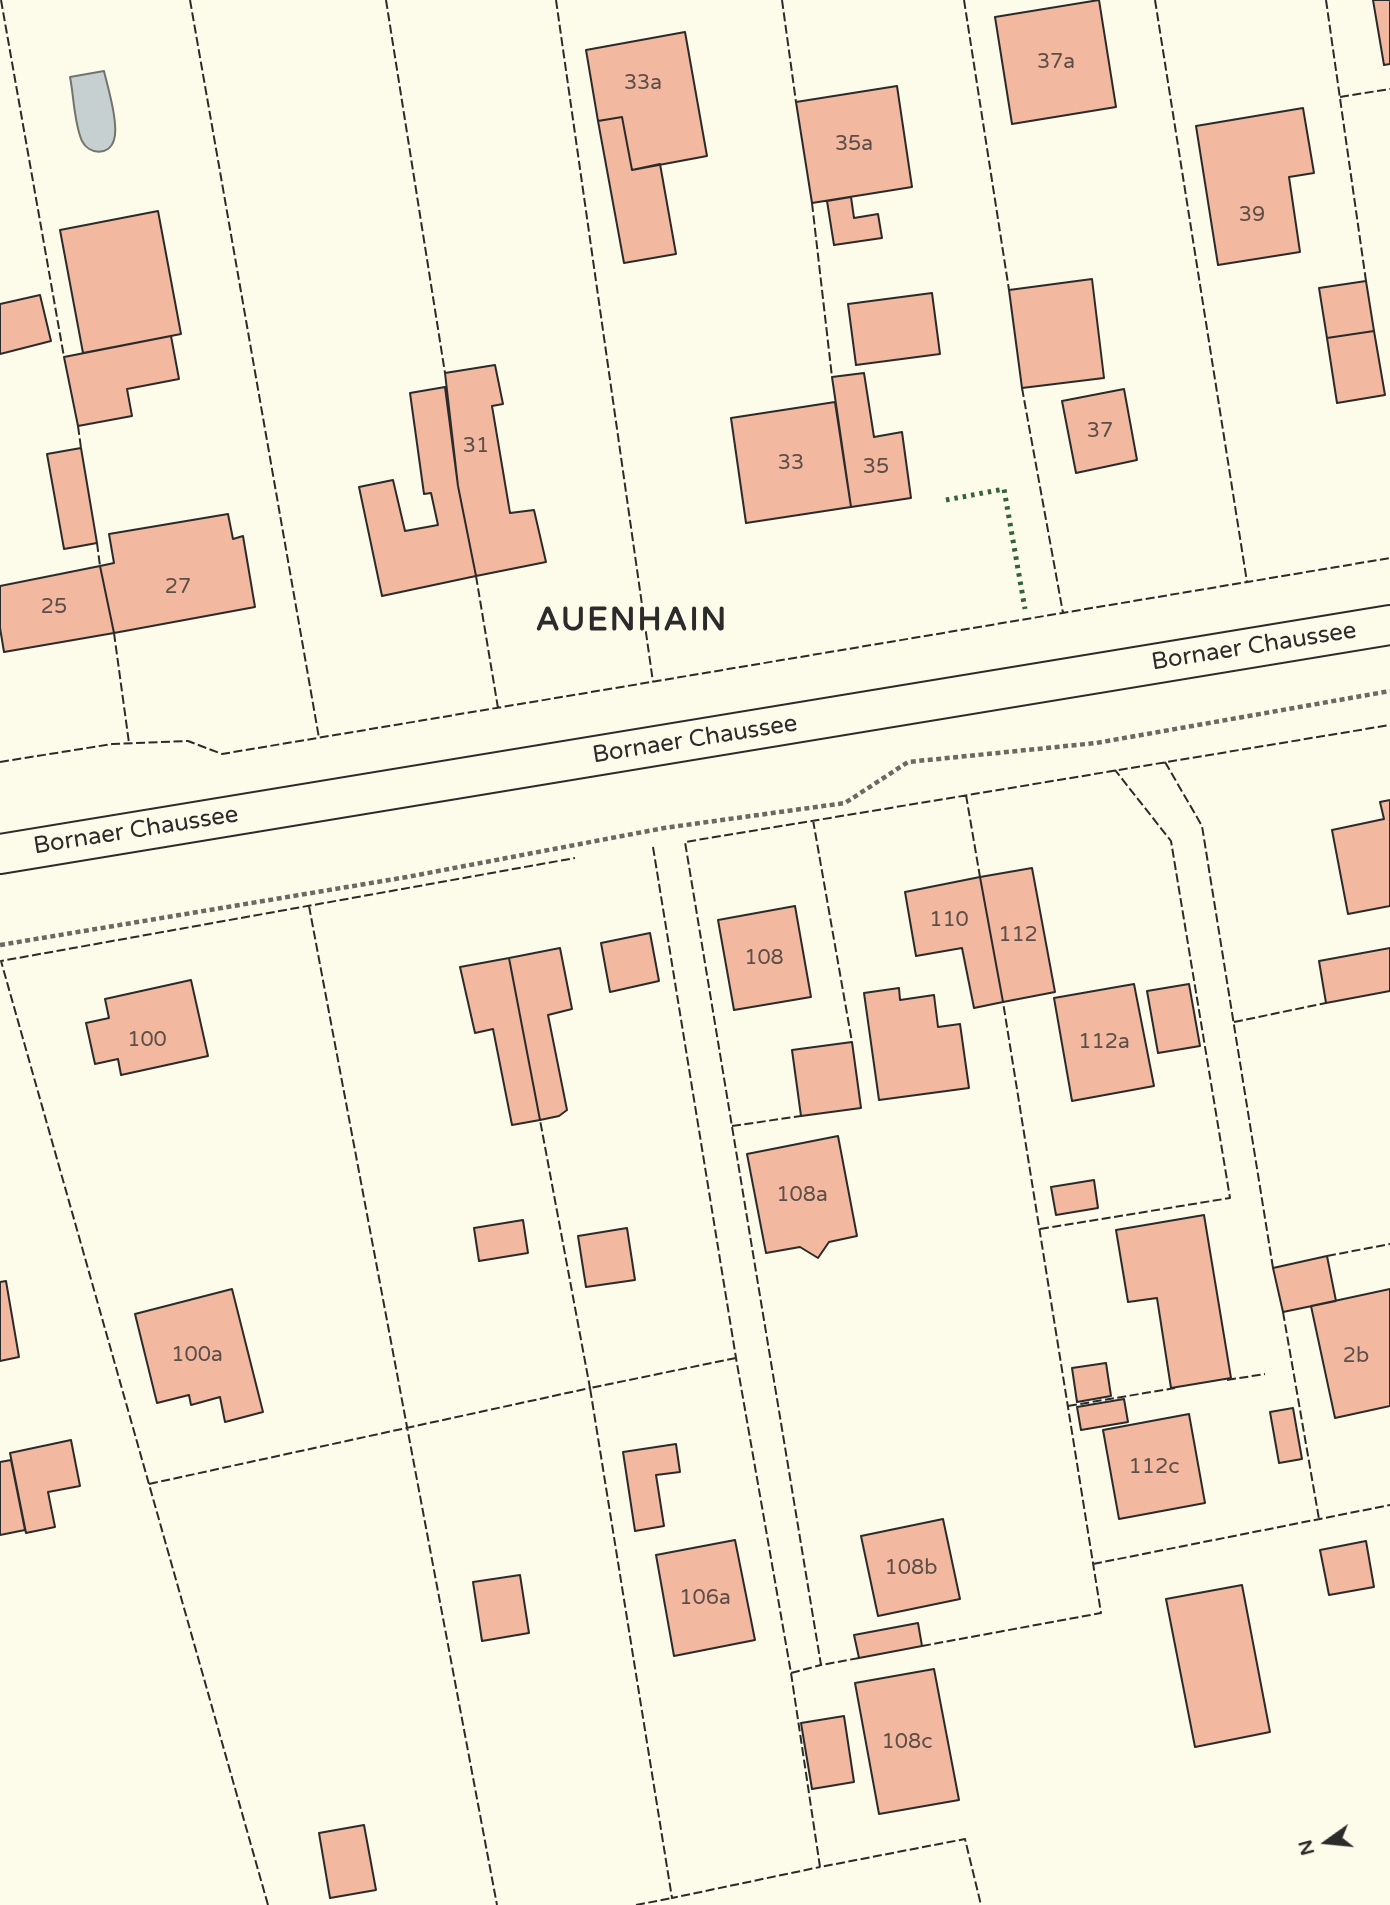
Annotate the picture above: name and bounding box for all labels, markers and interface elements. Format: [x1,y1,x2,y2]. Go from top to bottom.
house number: 37a [1037,49,1075,75]
house number: 33a [624,70,662,96]
house number: 35a [835,131,873,157]
house number: 39 [1239,202,1265,228]
house number: 37 [1087,418,1113,444]
house number: 31 [463,433,489,459]
house number: 33 [778,450,804,476]
house number: 35 [863,454,889,480]
house number: 27 [165,574,191,600]
house number: 25 [41,594,67,620]
district label: AUENHAIN [537,603,727,641]
street label: Bornaer Chaussee [1150,617,1358,677]
street label: Bornaer Chaussee [591,710,799,770]
street label: Bornaer Chaussee [32,801,240,861]
house number: 110 [929,907,969,933]
house number: 112 [998,922,1038,948]
house number: 108 [744,945,784,971]
house number: 100 [127,1027,167,1053]
house number: 112a [1078,1029,1130,1055]
house number: 108a [776,1182,828,1208]
house number: 100a [171,1342,223,1368]
house number: 2b [1343,1343,1369,1369]
house number: 112c [1129,1454,1179,1480]
house number: 108b [885,1555,937,1581]
house number: 106a [679,1585,731,1611]
house number: 108c [882,1729,932,1755]
north arrow [1292,1807,1362,1877]
text: N [1294,1837,1319,1858]

